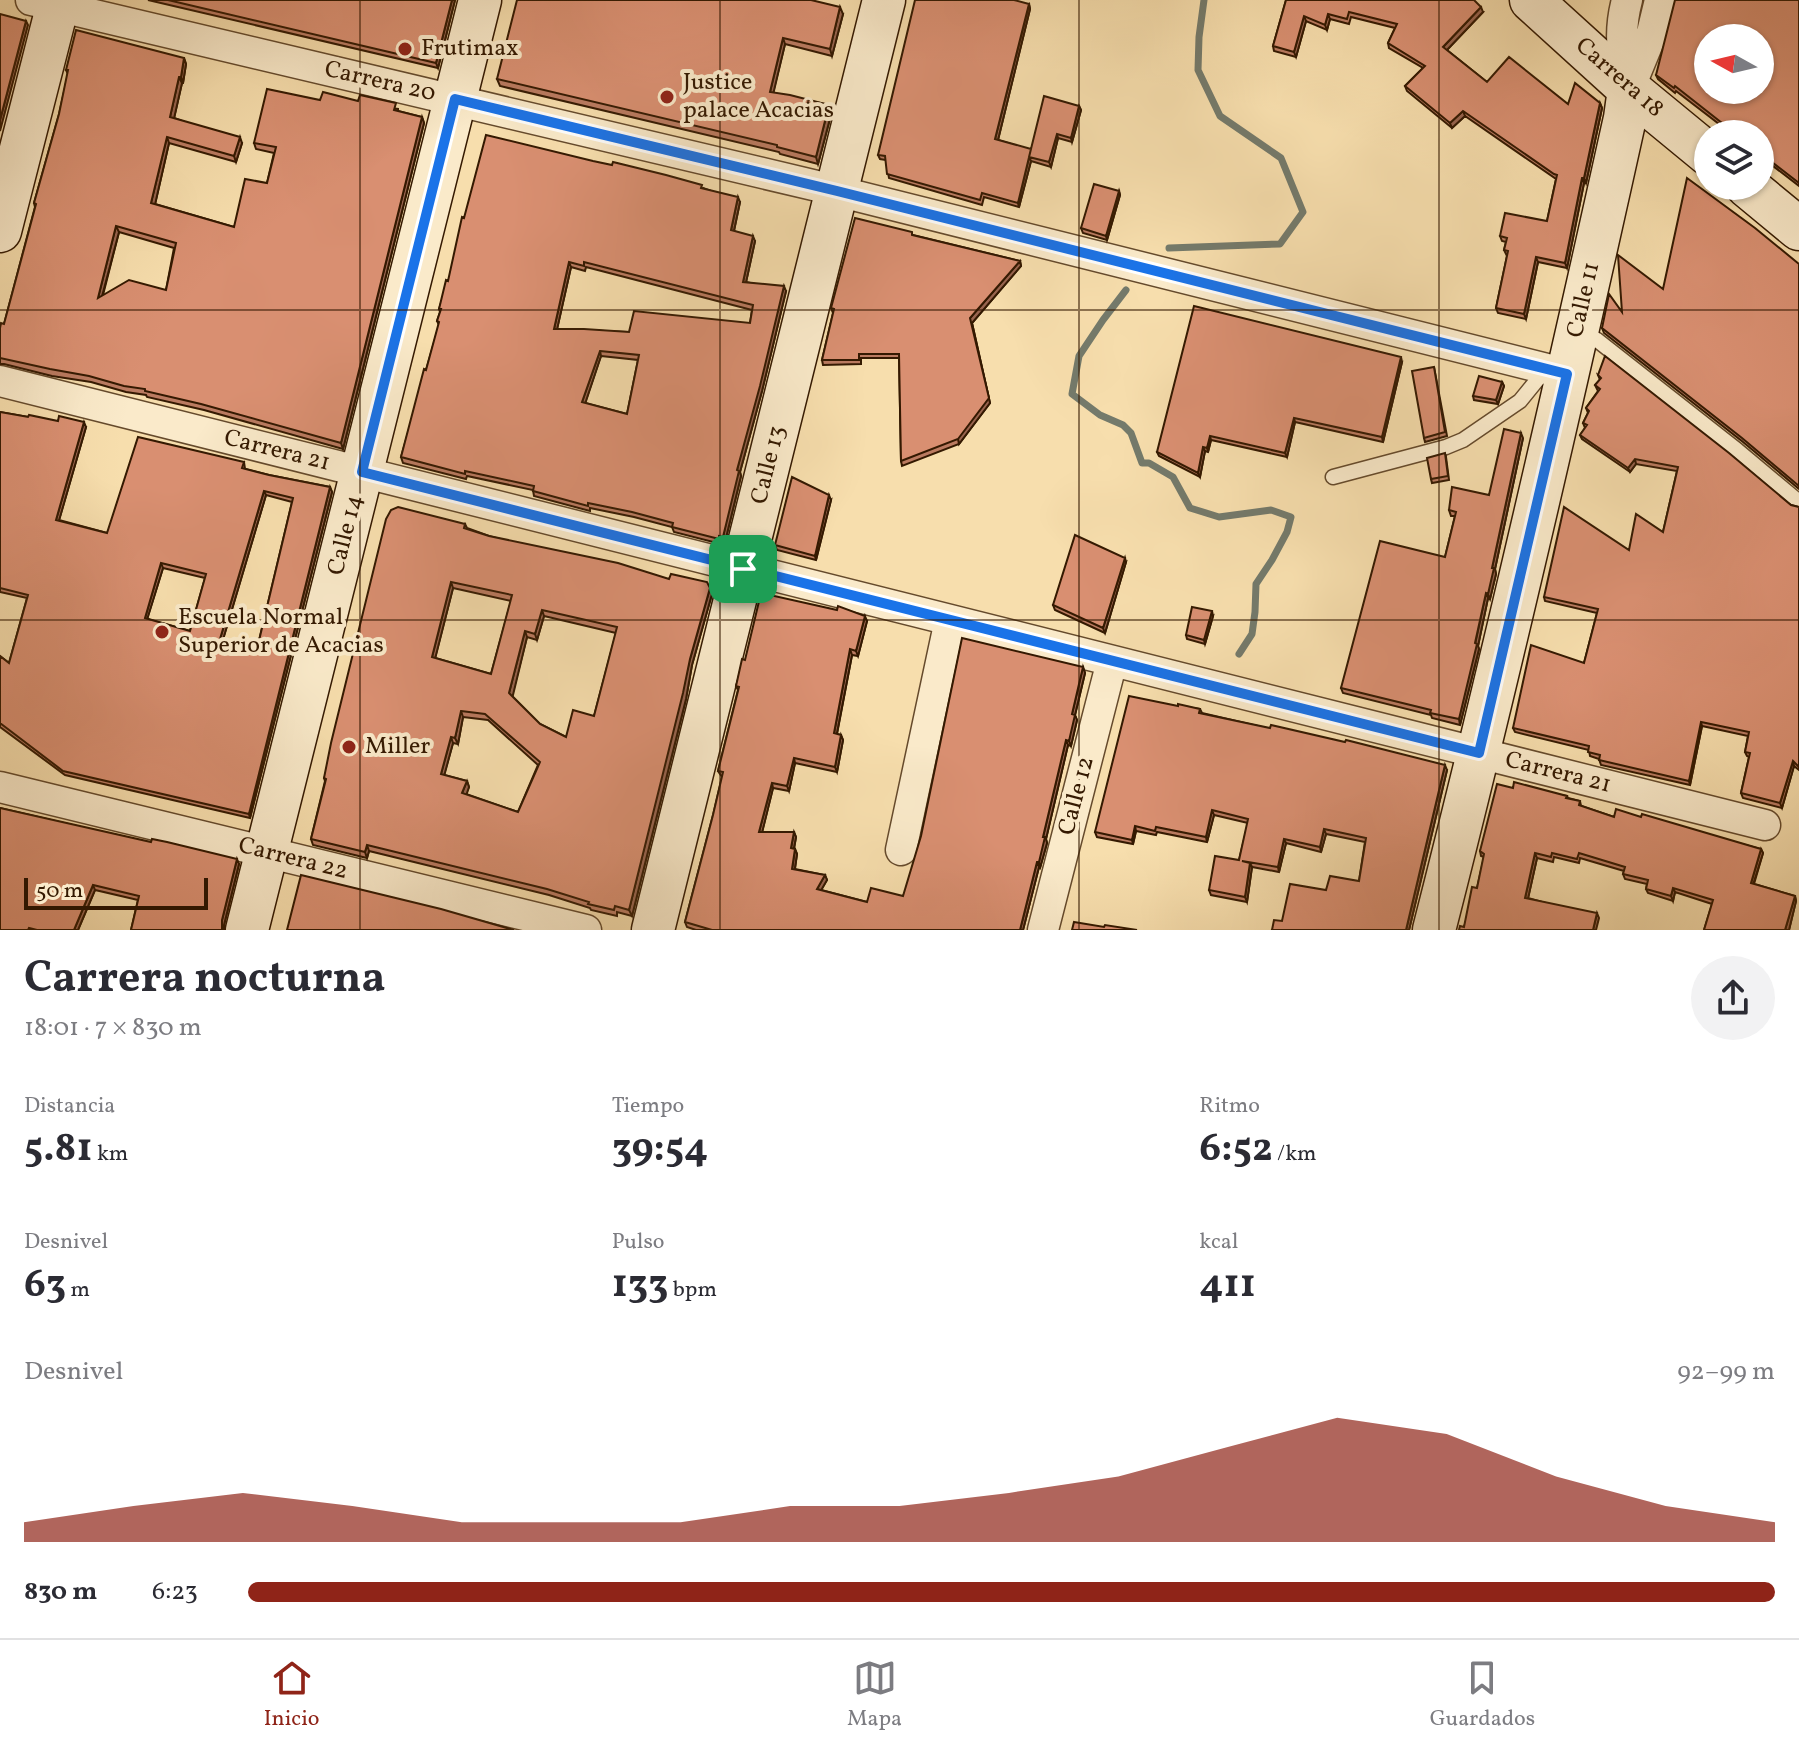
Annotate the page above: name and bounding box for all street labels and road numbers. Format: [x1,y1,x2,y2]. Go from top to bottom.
street label: Carrera 18 [1567,30,1671,126]
street label: Carrera 20 [321,53,439,111]
street label: Calle 11 [1559,259,1609,341]
street label: Carrera 21 [220,421,334,481]
street label: Calle 13 [743,422,795,508]
street label: Calle 14 [320,491,372,579]
street label: Carrera 21 [1501,743,1615,803]
street label: Calle 12 [1050,753,1104,839]
street label: Carrera 22 [235,829,351,889]

